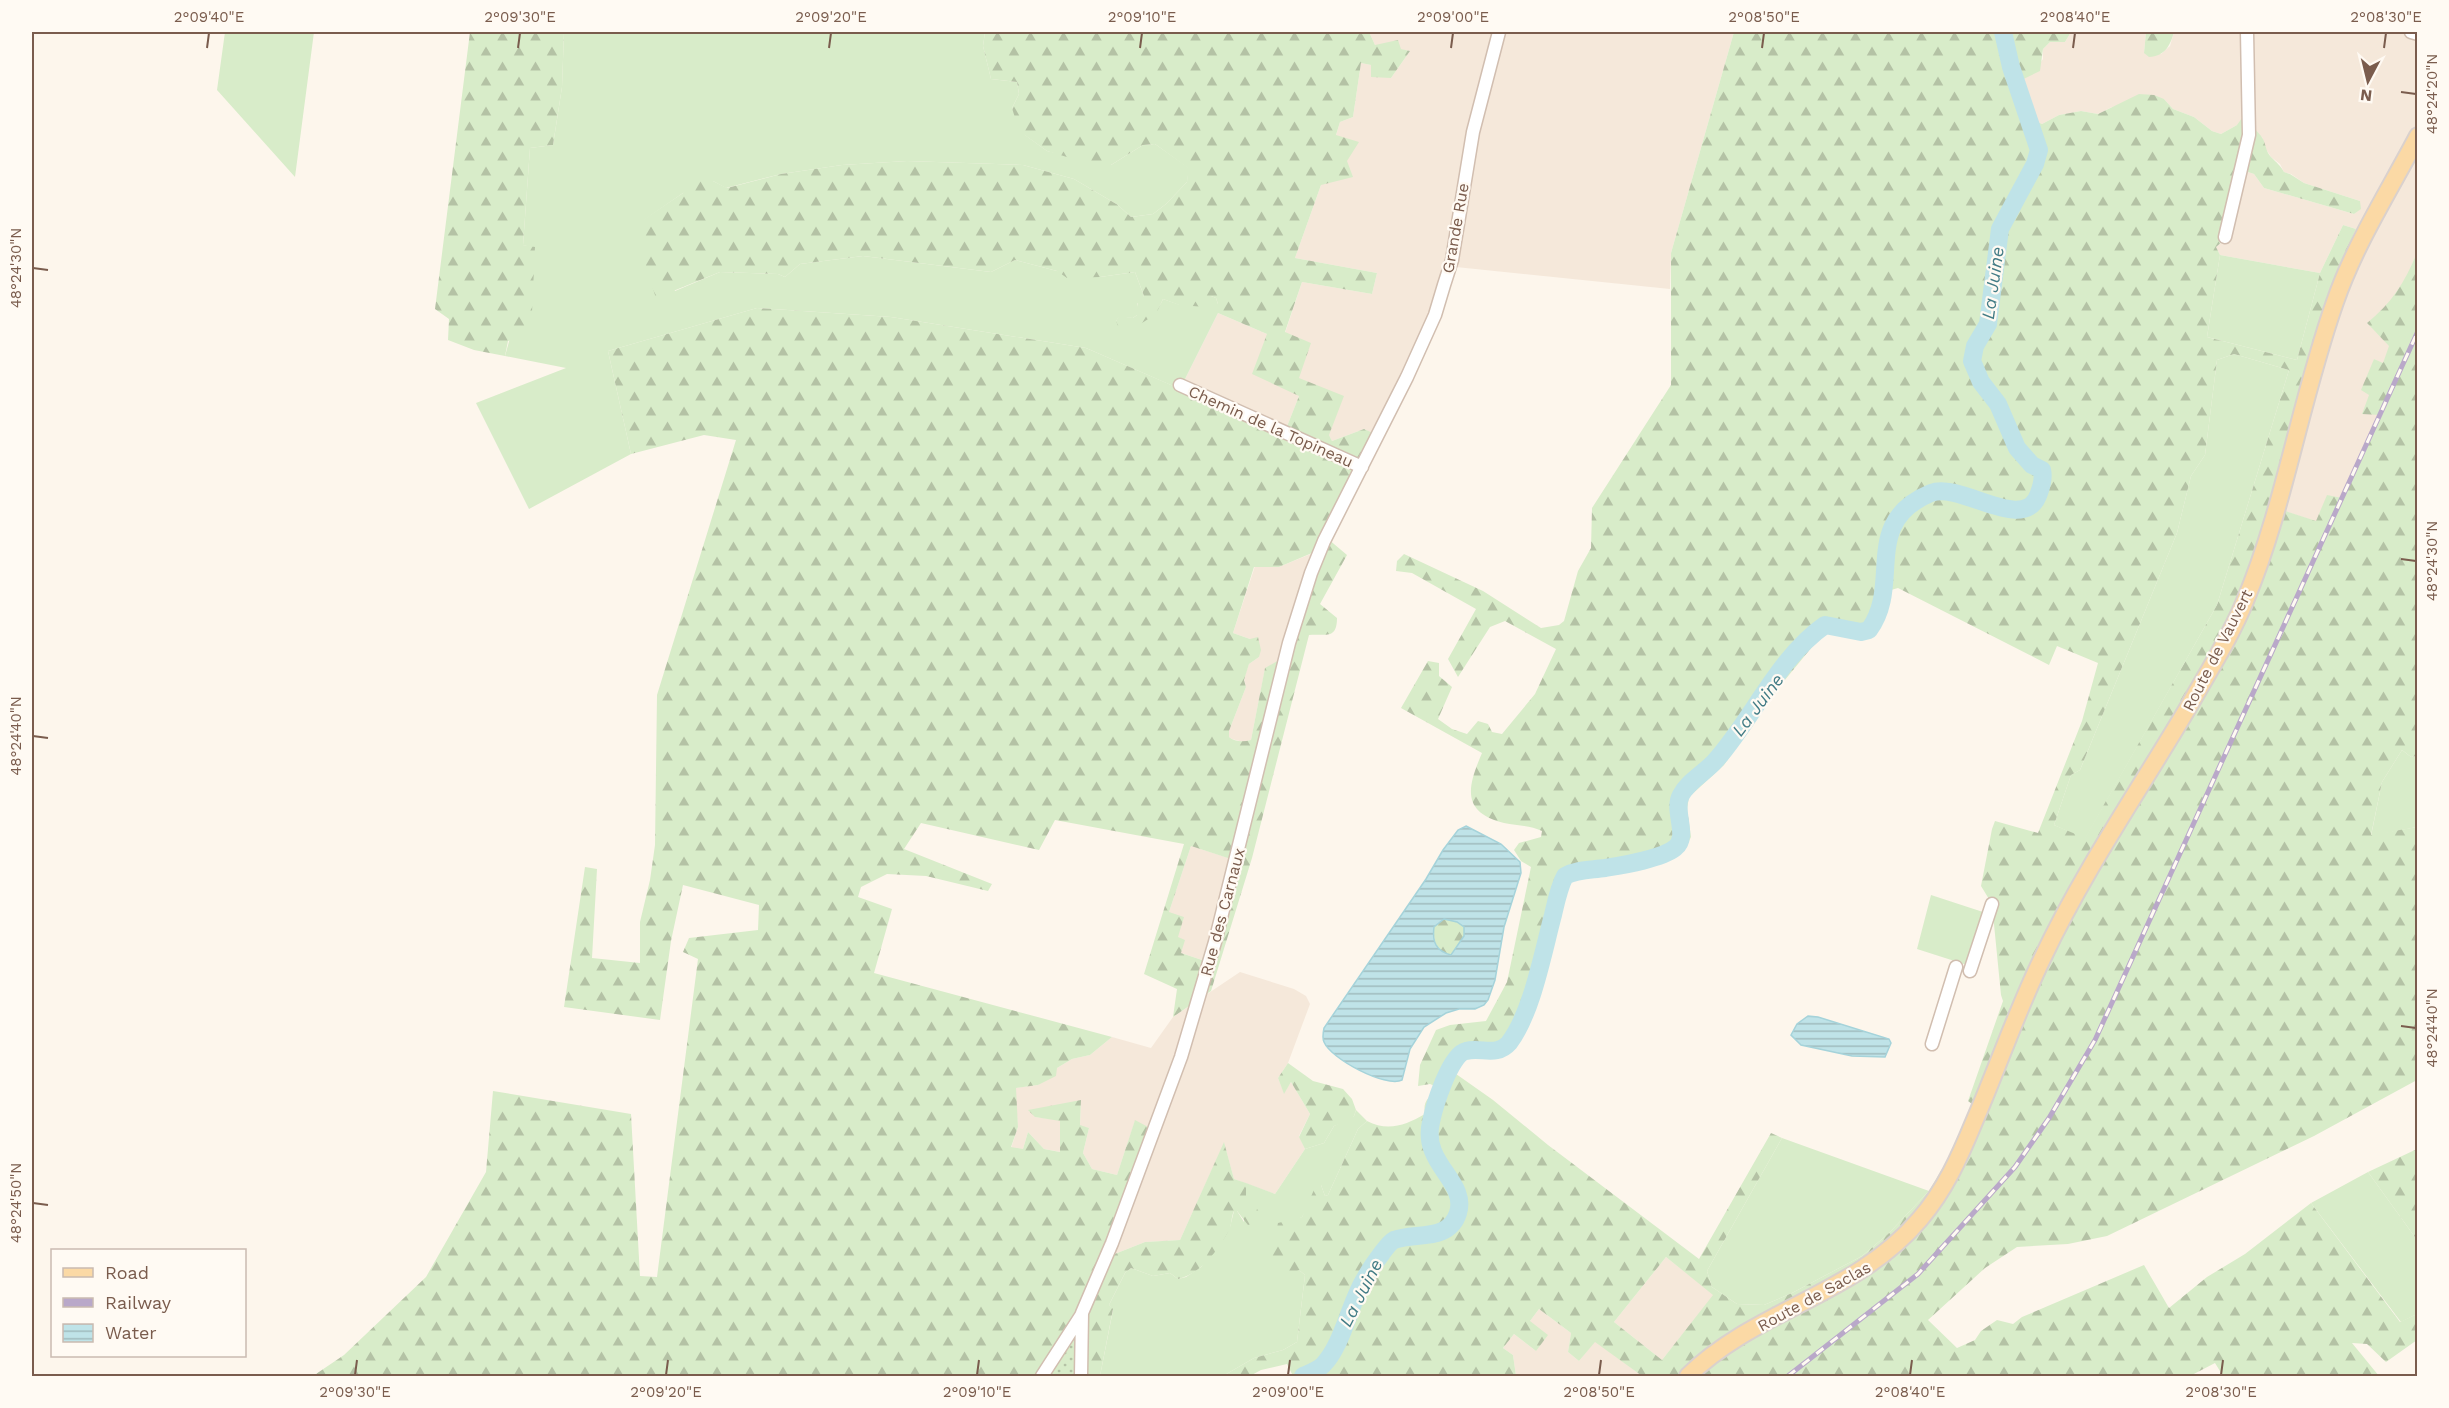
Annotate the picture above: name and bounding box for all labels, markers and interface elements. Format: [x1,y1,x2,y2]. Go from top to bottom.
text: 2°09'40"E [174,8,244,26]
text: 2°09'30"E [484,8,556,26]
text: 2°09'20"E [795,8,867,26]
text: 2°09'10"E [1108,8,1176,26]
text: 2°09'00"E [1417,8,1489,26]
text: 2°08'50"E [1728,8,1800,26]
text: 2°08'40"E [2040,8,2110,26]
text: 2°08'30"E [2350,8,2422,26]
north arrow [2338,51,2398,111]
text: 48°24'20"N [2423,54,2441,134]
text: N [2359,85,2373,106]
street label: Grande Rue [1438,182,1473,275]
text: 48°24'30"N [7,228,25,308]
water label: La Juine [1977,245,2008,321]
street label: Chemin de la Topineau [1186,382,1356,471]
text: 48°24'30"N [2423,521,2441,601]
street label: Route de Vauvert [2179,586,2256,714]
water label: La Juine [1727,669,1788,740]
text: 48°24'40"N [7,696,25,776]
street label: Rue des Carnaux [1196,846,1249,978]
text: 48°24'40"N [2423,988,2441,1068]
text: 48°24'50"N [7,1163,25,1243]
legend [51,1249,246,1357]
water label: La Juine [1335,1255,1386,1330]
street label: Route de Saclas [1754,1257,1874,1335]
text: Road [105,1262,149,1283]
text: Railway [105,1292,172,1313]
text: Water [105,1322,157,1343]
text: 2°09'30"E [319,1383,391,1401]
text: 2°09'20"E [630,1383,702,1401]
text: 2°09'10"E [943,1383,1011,1401]
text: 2°09'00"E [1252,1383,1324,1401]
text: 2°08'50"E [1563,1383,1635,1401]
text: 2°08'40"E [1875,1383,1945,1401]
text: 2°08'30"E [2185,1383,2257,1401]

